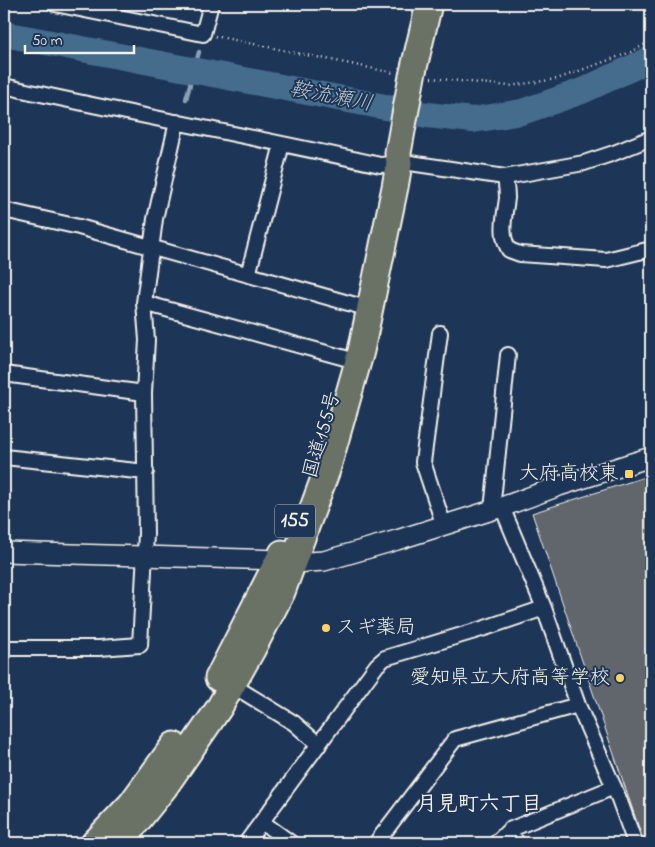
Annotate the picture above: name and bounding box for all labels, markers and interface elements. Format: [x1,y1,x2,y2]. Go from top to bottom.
scale bar [25,22,134,54]
text: 50 m [32,30,63,52]
water label: 鞍流瀬川 [287,74,375,120]
street label: 国道155号 [297,388,349,482]
place label: 大府高校東 [519,460,619,489]
marker: 大府高校東 [623,468,635,480]
road number: 155 [275,504,315,538]
place label: スギ薬局 [336,614,416,643]
marker: スギ薬局 [320,622,332,634]
place label: 愛知県立大府高等学校 [410,664,610,693]
marker: 愛知県立大府高等学校 [614,672,626,684]
district label: 月見町六丁目 [416,790,542,820]

